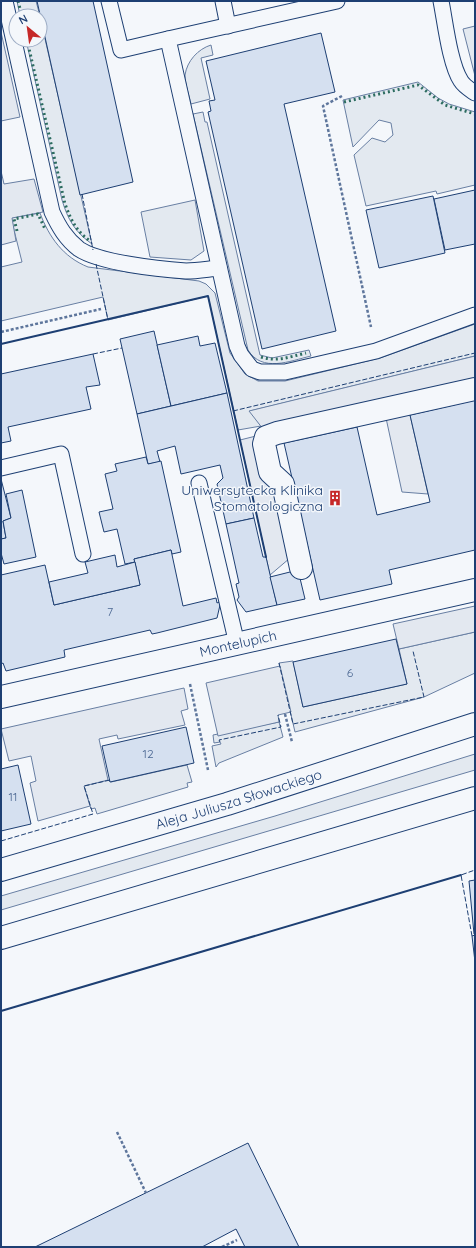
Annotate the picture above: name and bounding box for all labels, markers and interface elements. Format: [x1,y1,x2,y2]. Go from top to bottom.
north arrow [8,8,48,48]
text: N [16,11,30,27]
place label: Uniwersytecka Klinika Stomatologiczna [181,481,323,515]
building icon: Uniwersytecka Klinika Stomatologiczna [326,489,344,507]
house number: 7 [107,604,113,619]
street label: Montelupich [198,626,278,661]
house number: 6 [347,665,354,680]
house number: 12 [142,746,154,761]
street label: Aleja Juliusza Słowackiego [153,765,324,833]
house number: 11 [9,789,17,804]

